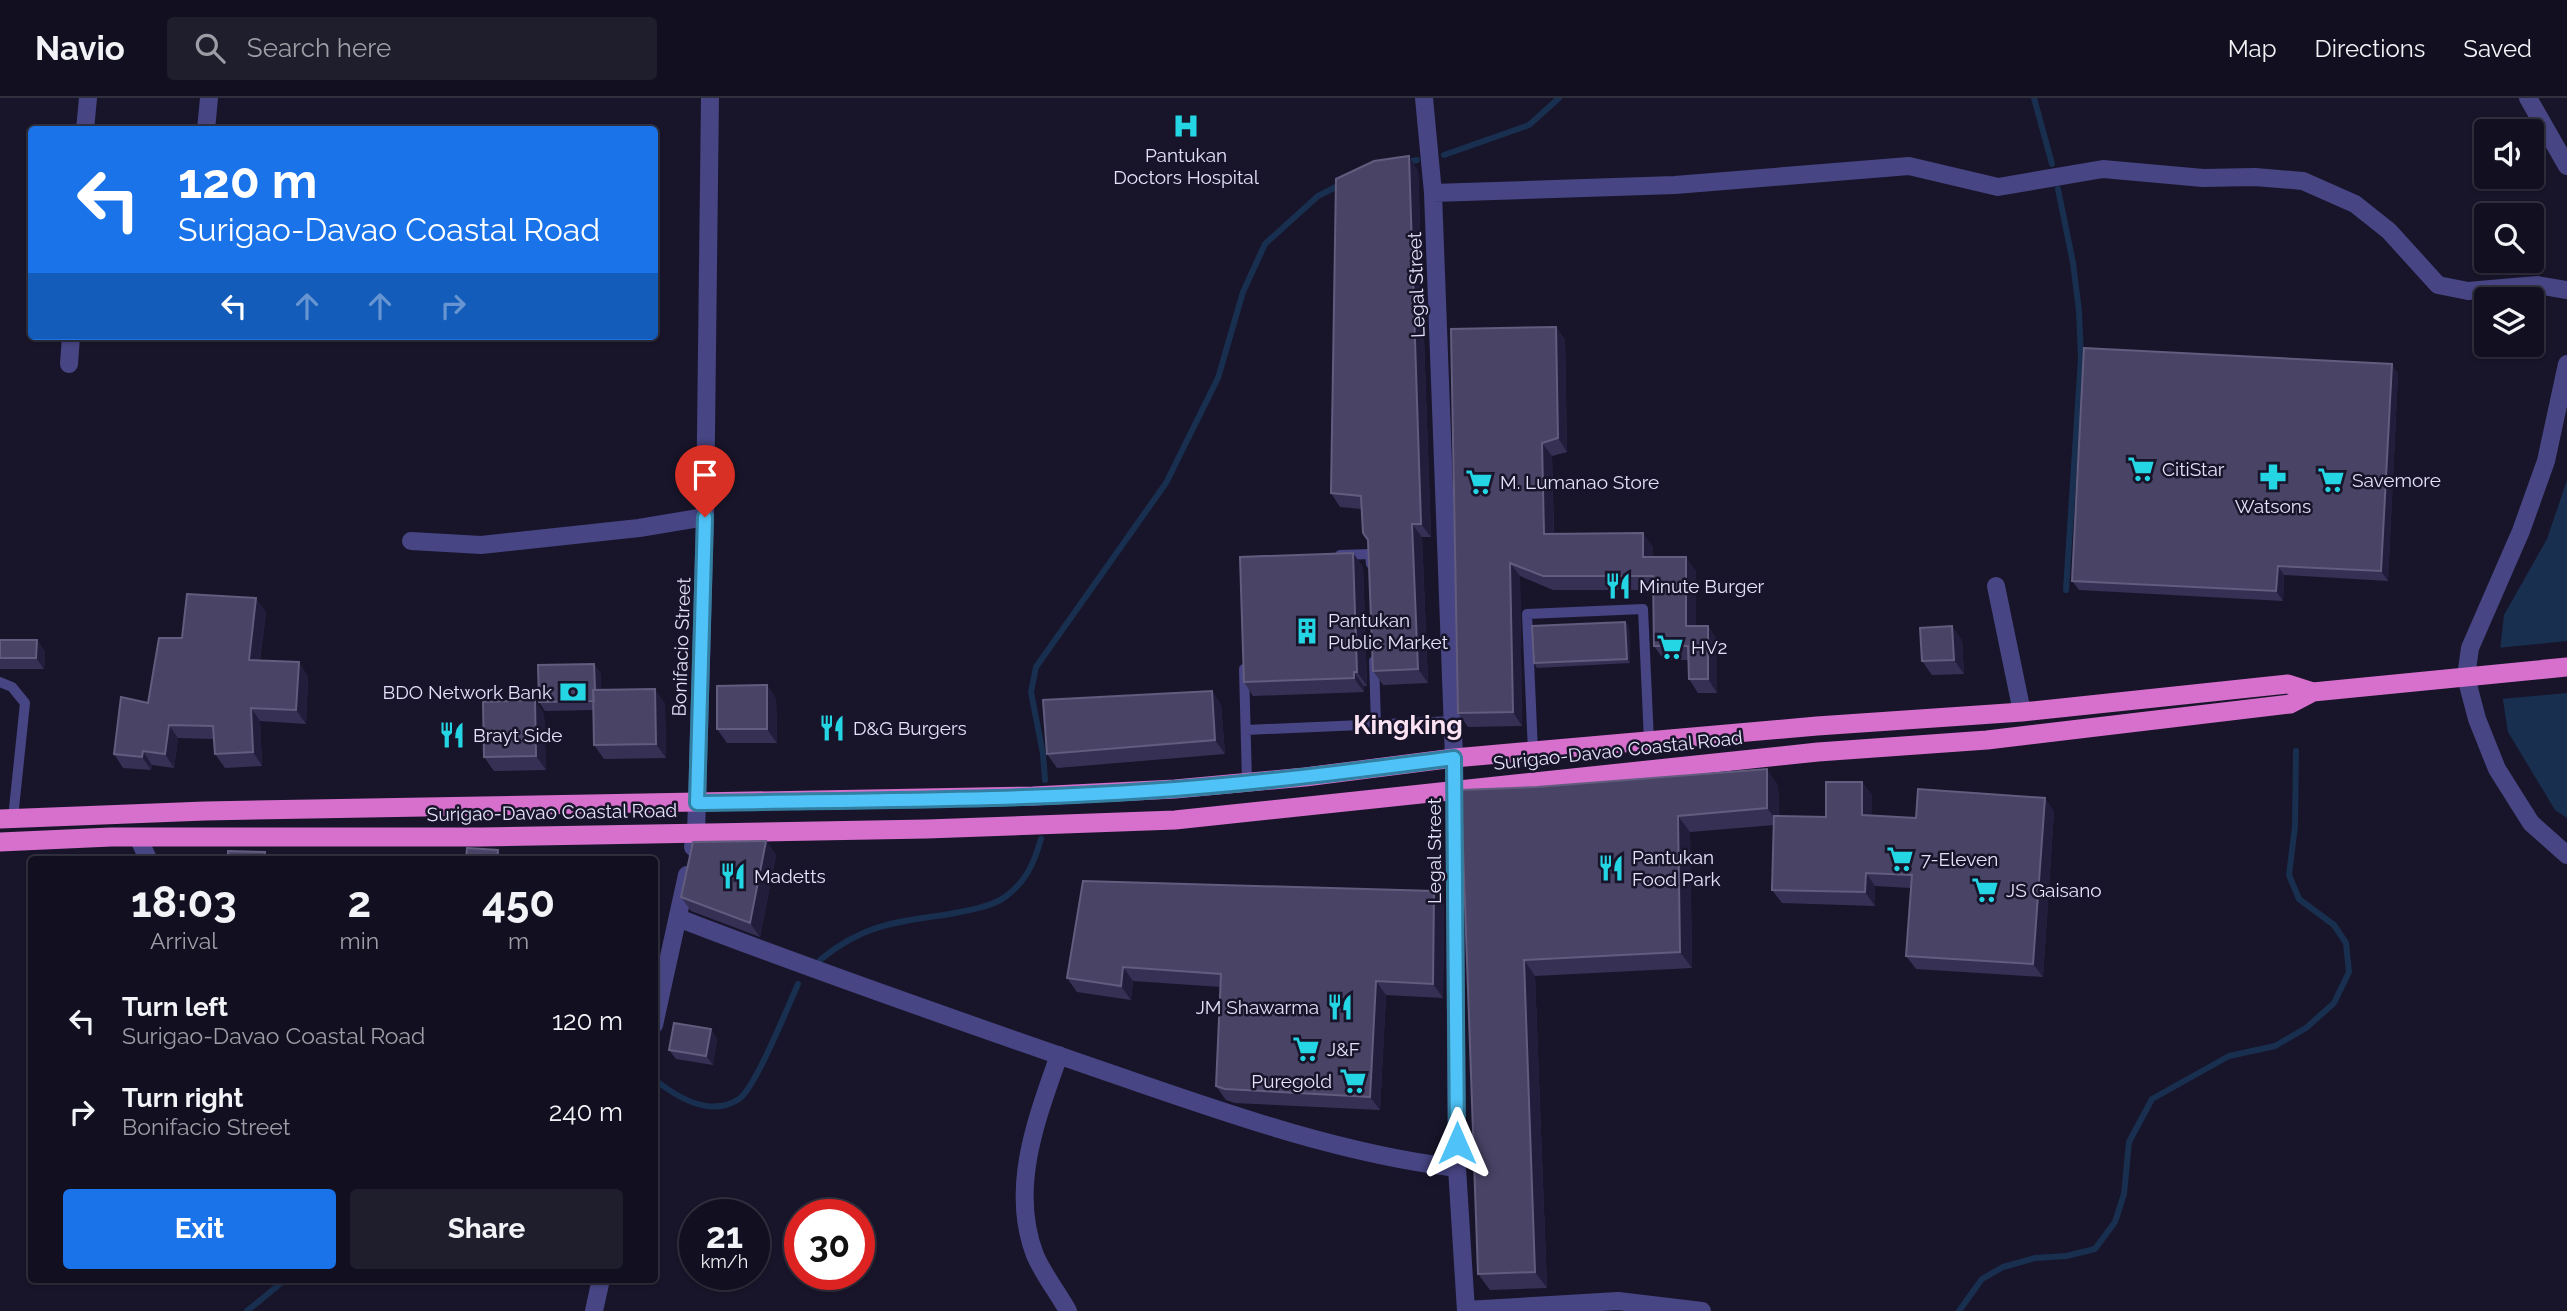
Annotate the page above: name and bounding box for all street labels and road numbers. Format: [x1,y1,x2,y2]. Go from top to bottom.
street label: Legal Street [1403,231,1429,338]
street label: Bonifacio Street [668,576,694,717]
street label: Surigao-Davao Coastal Road [1492,726,1744,774]
street label: Legal Street [1423,797,1445,904]
street label: Surigao-Davao Coastal Road [427,799,677,825]

